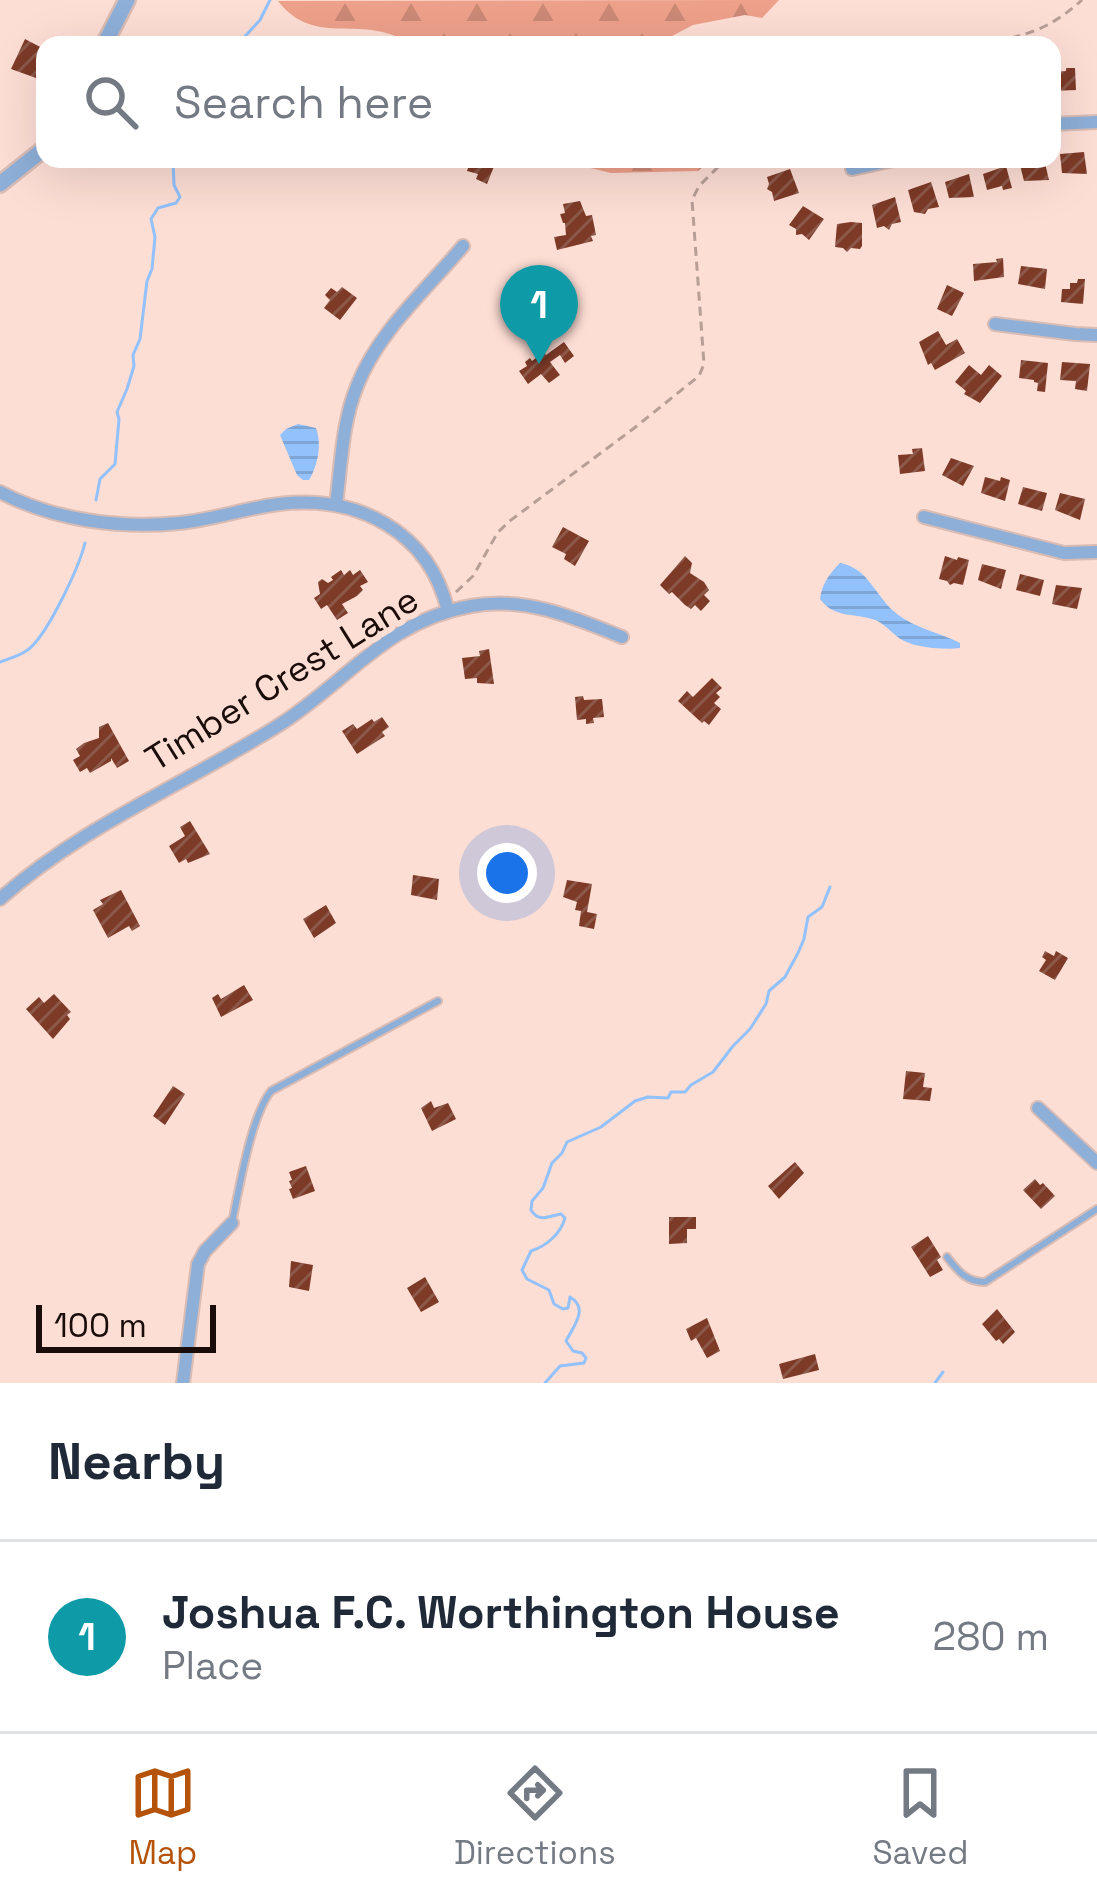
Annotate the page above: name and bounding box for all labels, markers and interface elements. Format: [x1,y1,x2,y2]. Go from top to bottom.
search box [36,36,1061,168]
icon: search [78,69,144,135]
text: Search here [174,74,433,131]
pin: 1 [500,265,578,364]
street label: Timber Crest Lane [137,576,427,782]
your location [477,843,537,903]
scale bar [36,1299,216,1352]
text: 100 m [54,1305,147,1347]
text: Nearby [48,1429,225,1494]
text: Joshua F.C. Worthington House [162,1584,840,1641]
text: 1 [78,1612,96,1661]
text: 280 m [933,1612,1049,1661]
text: Place [162,1641,263,1690]
tab: Map [128,1760,197,1874]
tab: Directions [454,1760,616,1874]
tab: Saved [872,1760,969,1874]

